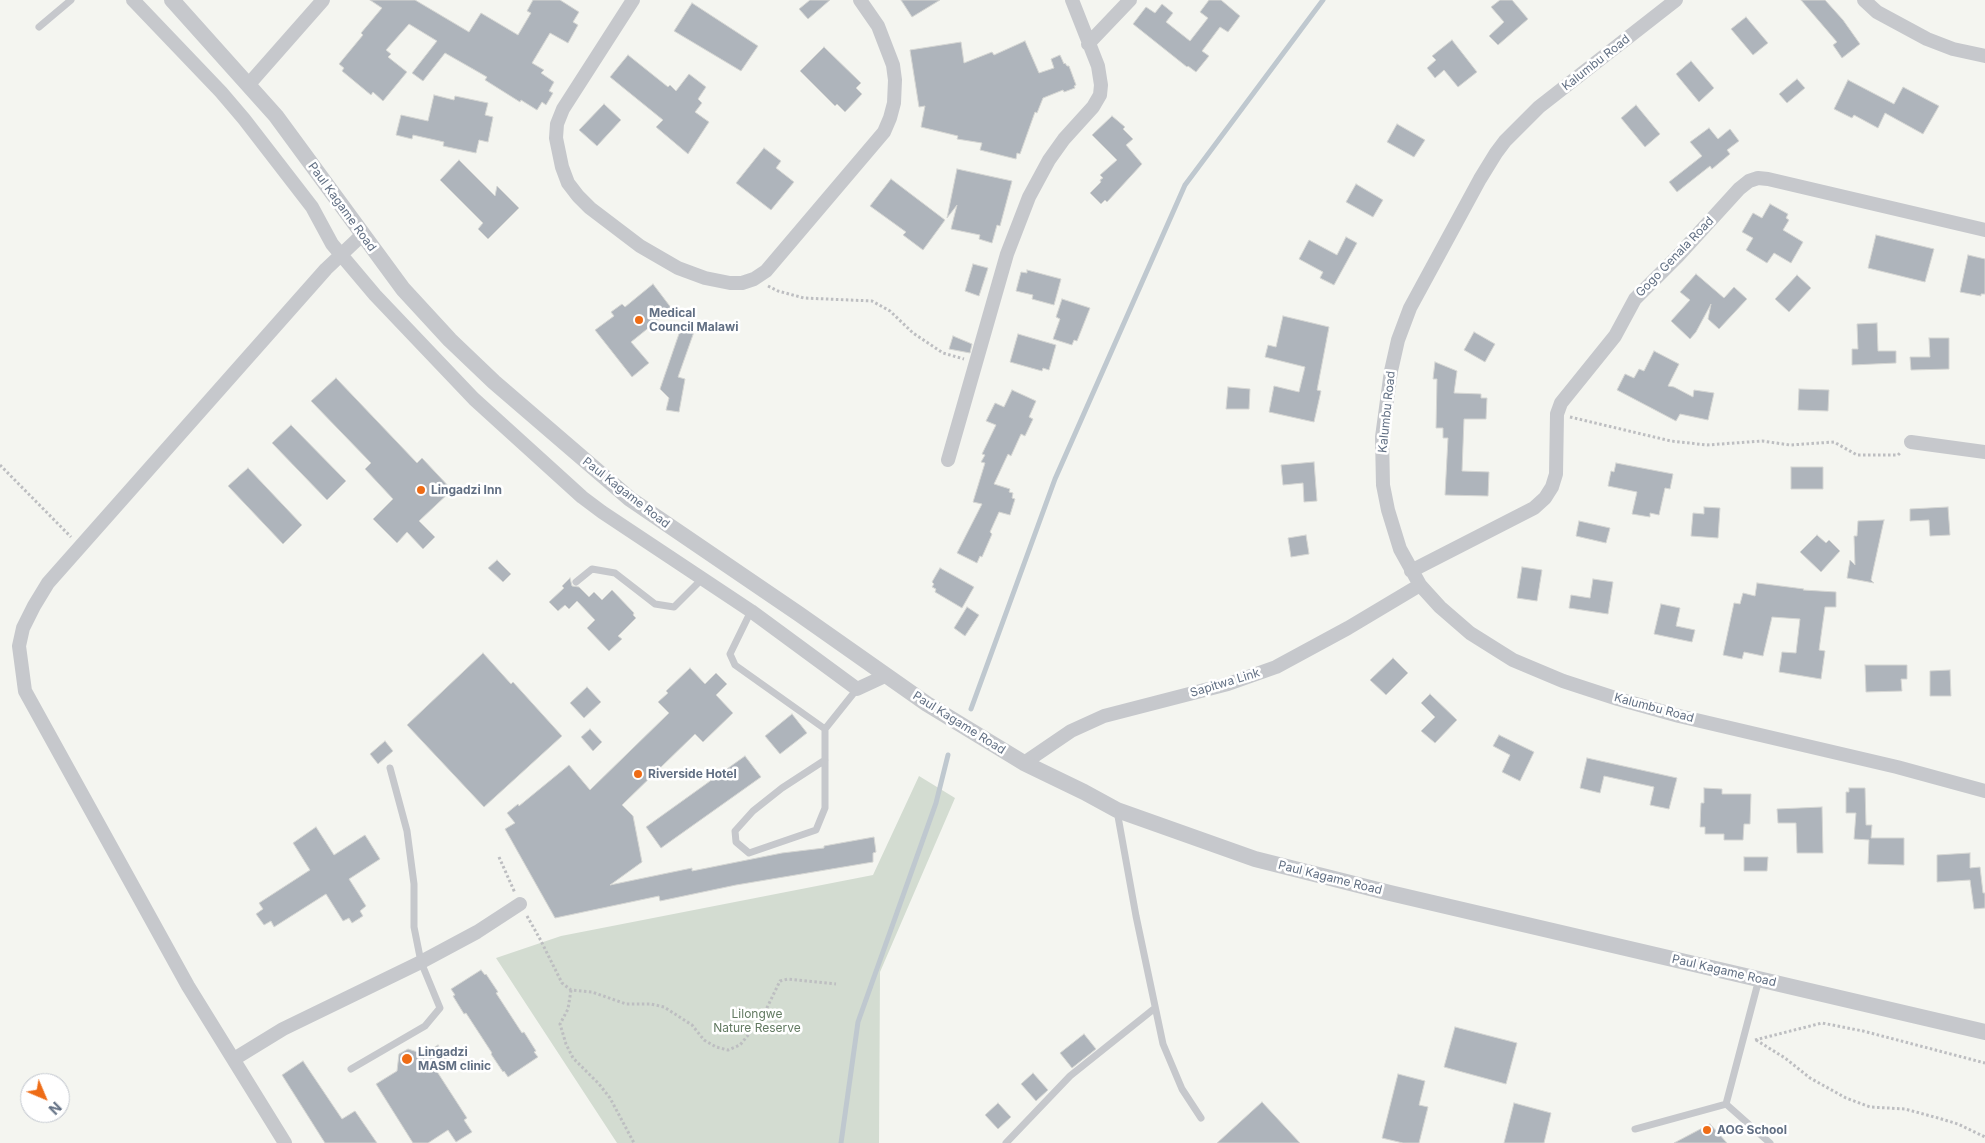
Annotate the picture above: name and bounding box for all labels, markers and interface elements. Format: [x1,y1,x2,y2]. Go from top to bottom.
street label: Kalumbu Road [1559,32,1633,94]
street label: Paul Kagame Road [305,160,379,254]
street label: Gogo Genala Road [1633,214,1717,300]
place label: Medical Council Malawi [649,306,738,334]
marker: Medical Council Malawi [633,314,645,326]
street label: Kalumbu Road [1376,370,1398,454]
street label: Paul Kagame Road [580,455,672,531]
place label: Lingadzi Inn [431,483,502,497]
marker: Lingadzi Inn [415,484,427,496]
street label: Sapitwa Link [1188,666,1262,700]
street label: Paul Kagame Road [910,689,1008,757]
street label: Kalumbu Road [1612,690,1696,726]
place label: Riverside Hotel [648,767,737,781]
marker: Riverside Hotel [632,768,644,780]
street label: Paul Kagame Road [1277,858,1383,898]
street label: Paul Kagame Road [1670,952,1778,990]
park label: Lilongwe Nature Reserve [713,1007,801,1035]
place label: Lingadzi MASM clinic [418,1045,491,1073]
marker: Lingadzi MASM clinic [400,1052,414,1066]
north arrow [20,1073,70,1123]
text: N [45,1098,65,1118]
place label: AOG School [1717,1123,1787,1137]
marker: AOG School [1701,1124,1713,1136]

